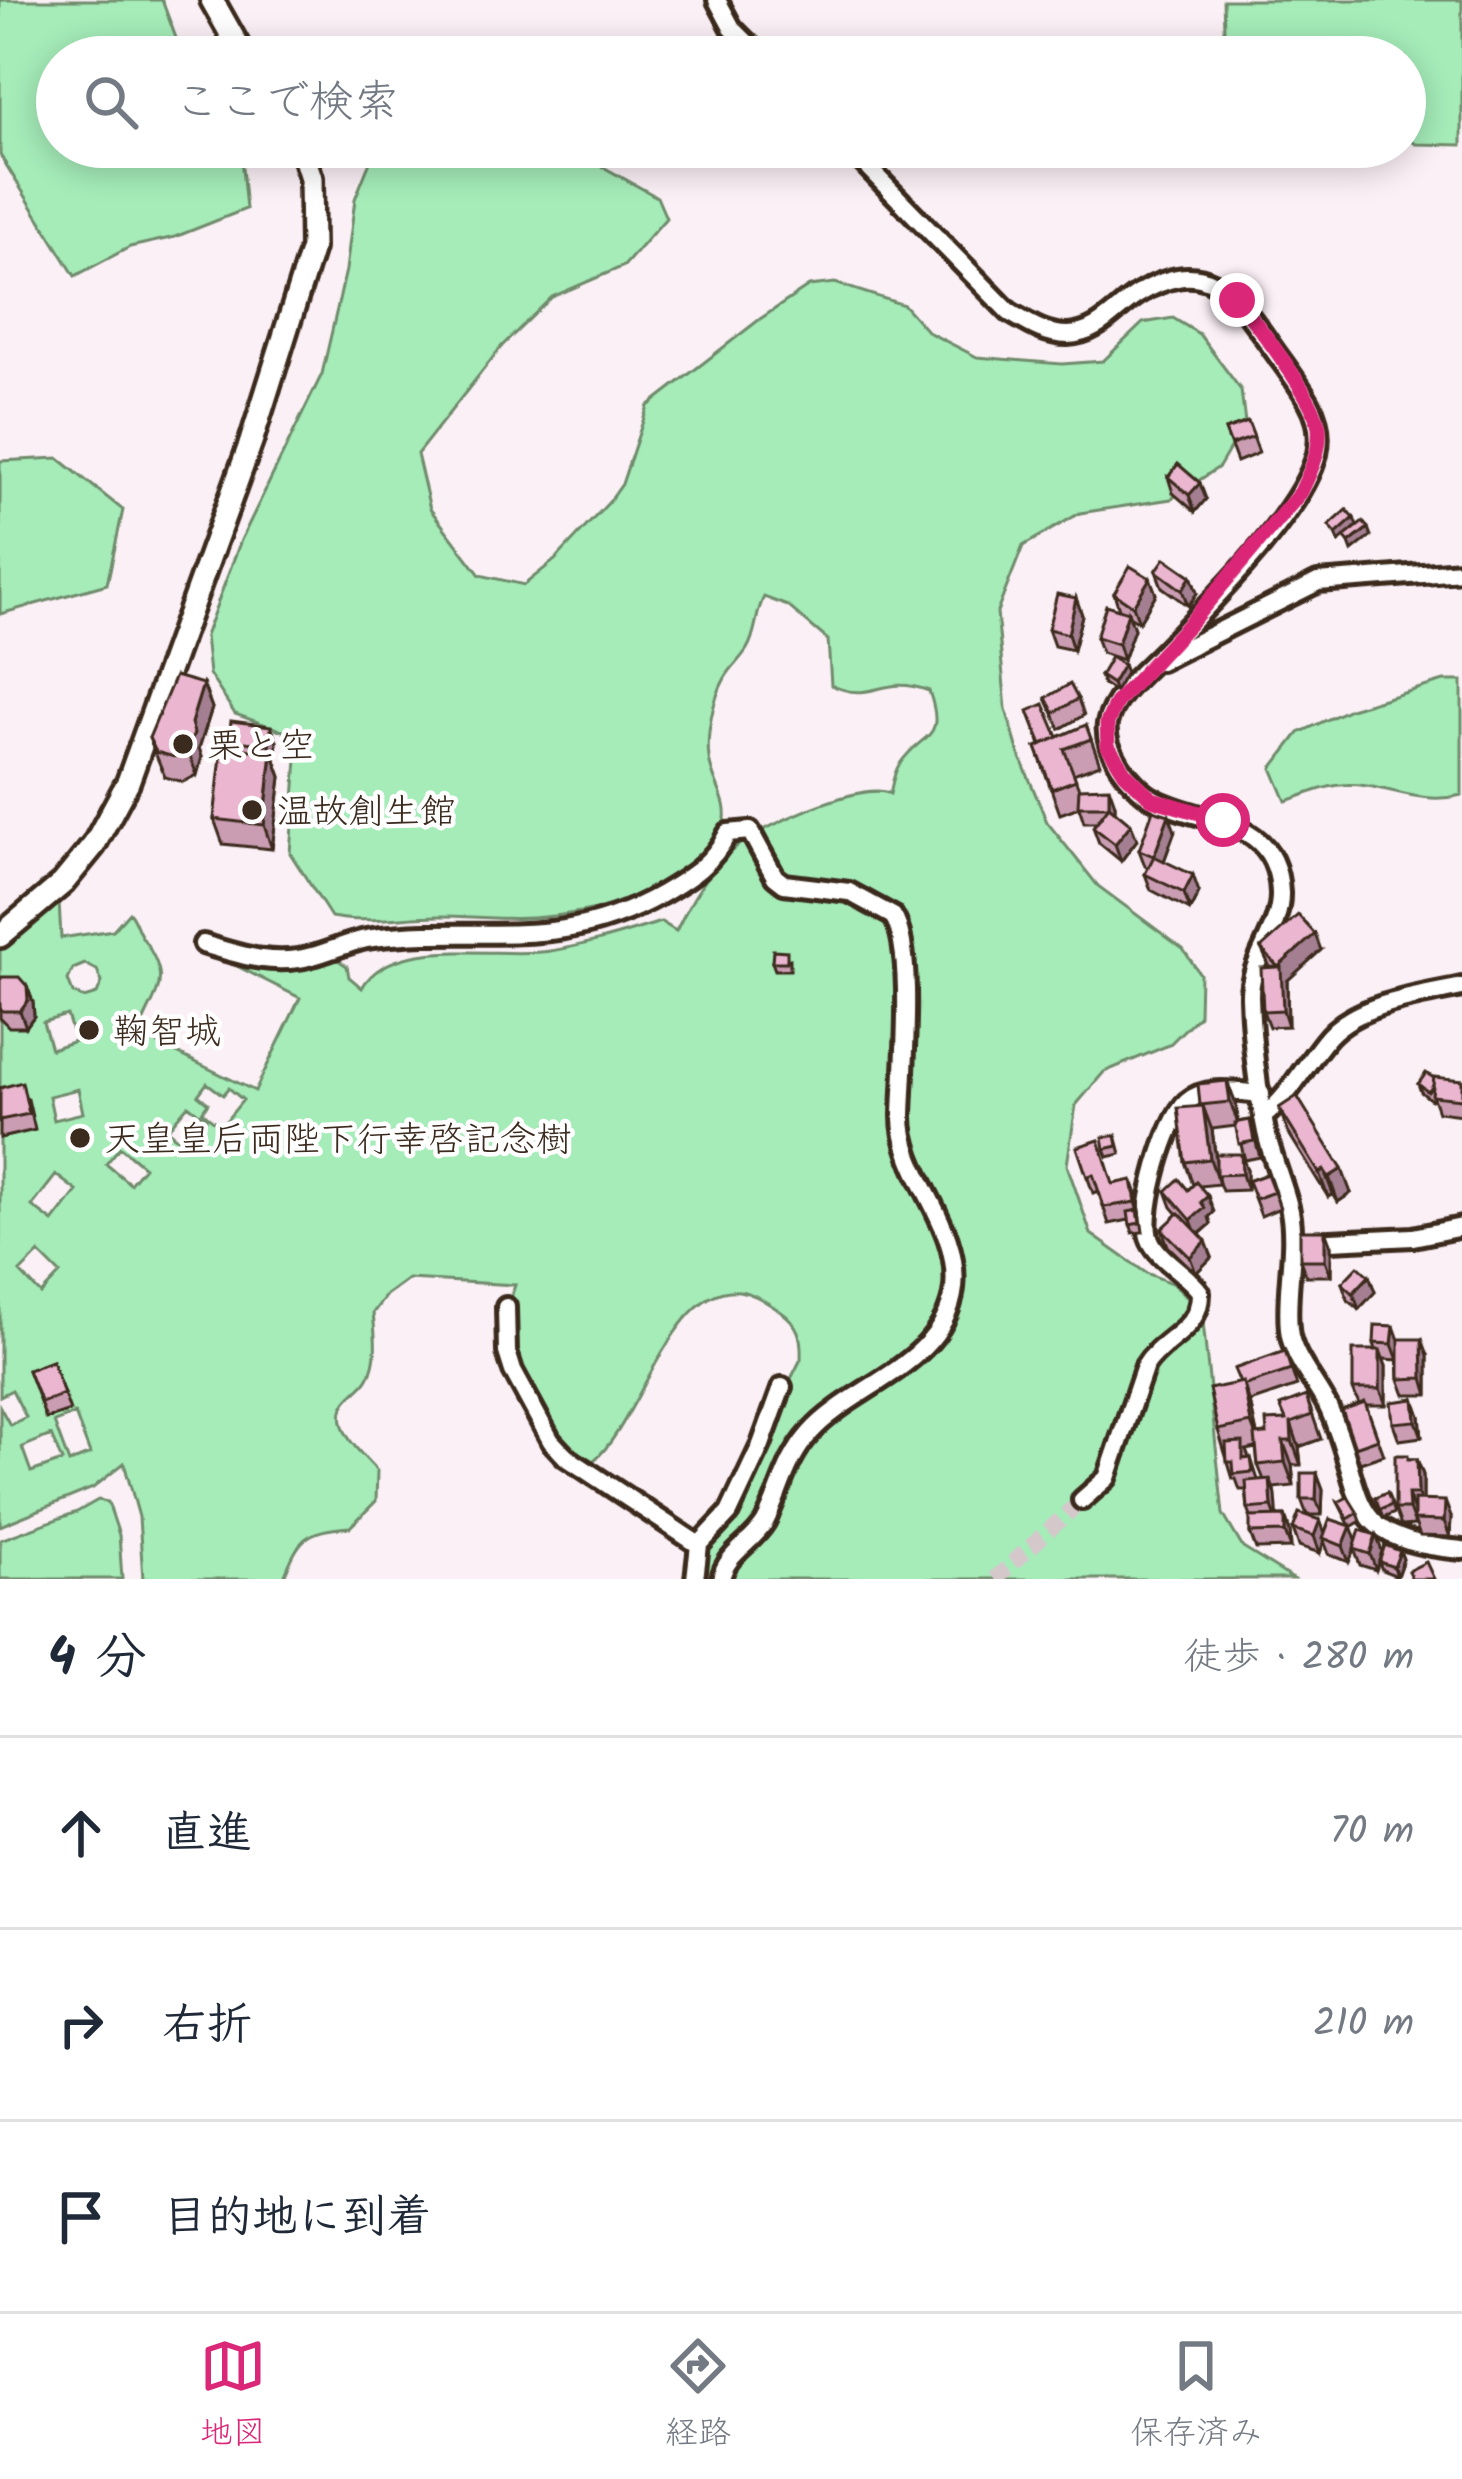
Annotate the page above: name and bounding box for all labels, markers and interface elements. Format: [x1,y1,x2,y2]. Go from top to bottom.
search box [36,36,1426,168]
text: ここで検索 [174,68,399,140]
icon: search [78,69,144,135]
route end [1210,273,1264,327]
place label: 栗と空 [207,719,315,776]
marker: 栗と空 [170,731,196,757]
place label: 温故創生館 [276,785,456,842]
route start [1196,793,1250,847]
marker: 温故創生館 [239,797,265,823]
place label: 鞠智城 [113,1005,221,1062]
marker: 鞠智城 [76,1017,102,1043]
place label: 天皇皇后両陛下行幸啓記念樹 [104,1113,572,1170]
marker: 天皇皇后両陛下行幸啓記念樹 [67,1125,93,1151]
text: 4 分 [48,1619,146,1700]
text: 徒歩 · 280 m [1183,1628,1414,1690]
text: 直進 [162,1799,252,1871]
icon: ahead [48,1800,114,1866]
text: 70 m [1330,1802,1414,1864]
text: 右折 [162,1991,252,2063]
icon: right [48,1992,114,2058]
text: 210 m [1313,1994,1414,2056]
text: 目的地に到着 [162,2183,432,2255]
icon: arrive [48,2184,114,2250]
tab: 地図 [200,2333,266,2461]
tab: 経路 [665,2333,731,2461]
tab: 保存済み [1130,2333,1262,2461]

